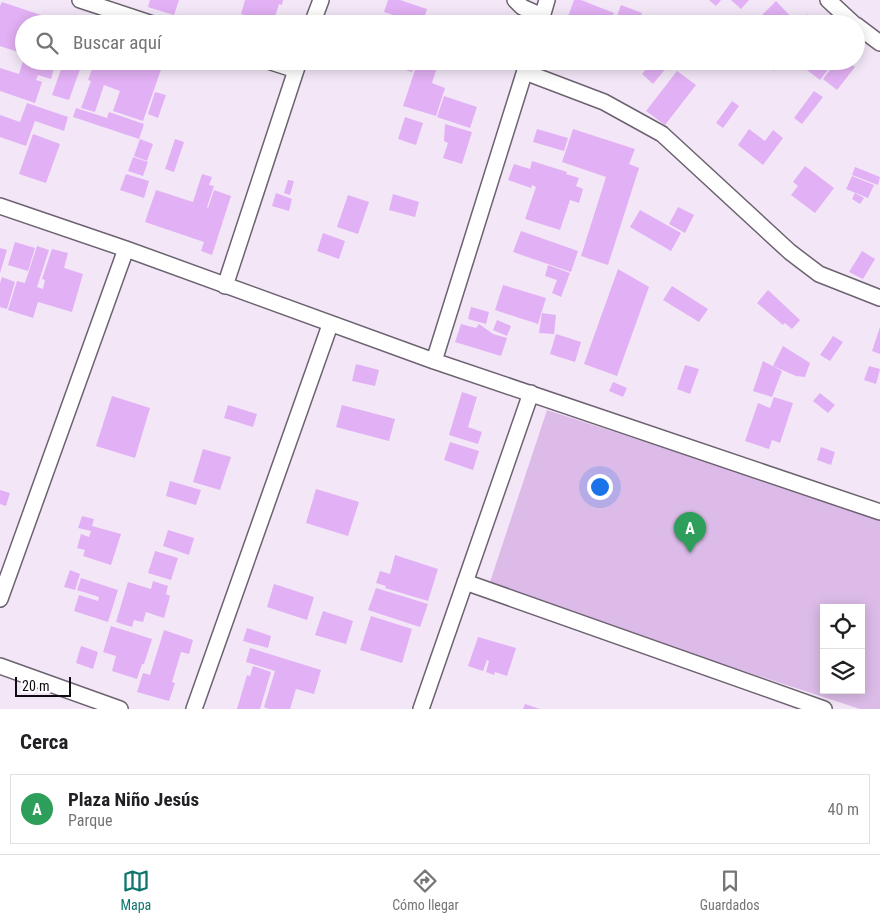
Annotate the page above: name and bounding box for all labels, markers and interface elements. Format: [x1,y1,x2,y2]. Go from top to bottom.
search box [15,15,865,70]
icon: search [33,29,61,57]
text: Buscar aquí [73,31,162,54]
your location [587,474,613,500]
pin: A [674,512,706,553]
map controls [820,604,865,694]
button: locate [820,604,865,649]
button: layers [820,649,865,694]
scale bar [15,674,71,697]
text: 20 m [22,678,50,694]
text: Cerca [20,730,68,754]
text: Plaza Niño Jesús [68,788,199,811]
text: A [32,800,42,819]
text: 40 m [827,800,859,819]
text: Parque [68,811,112,830]
tab: Mapa [120,867,151,913]
tab: Cómo llegar [392,867,459,913]
tab: Guardados [700,867,760,913]

